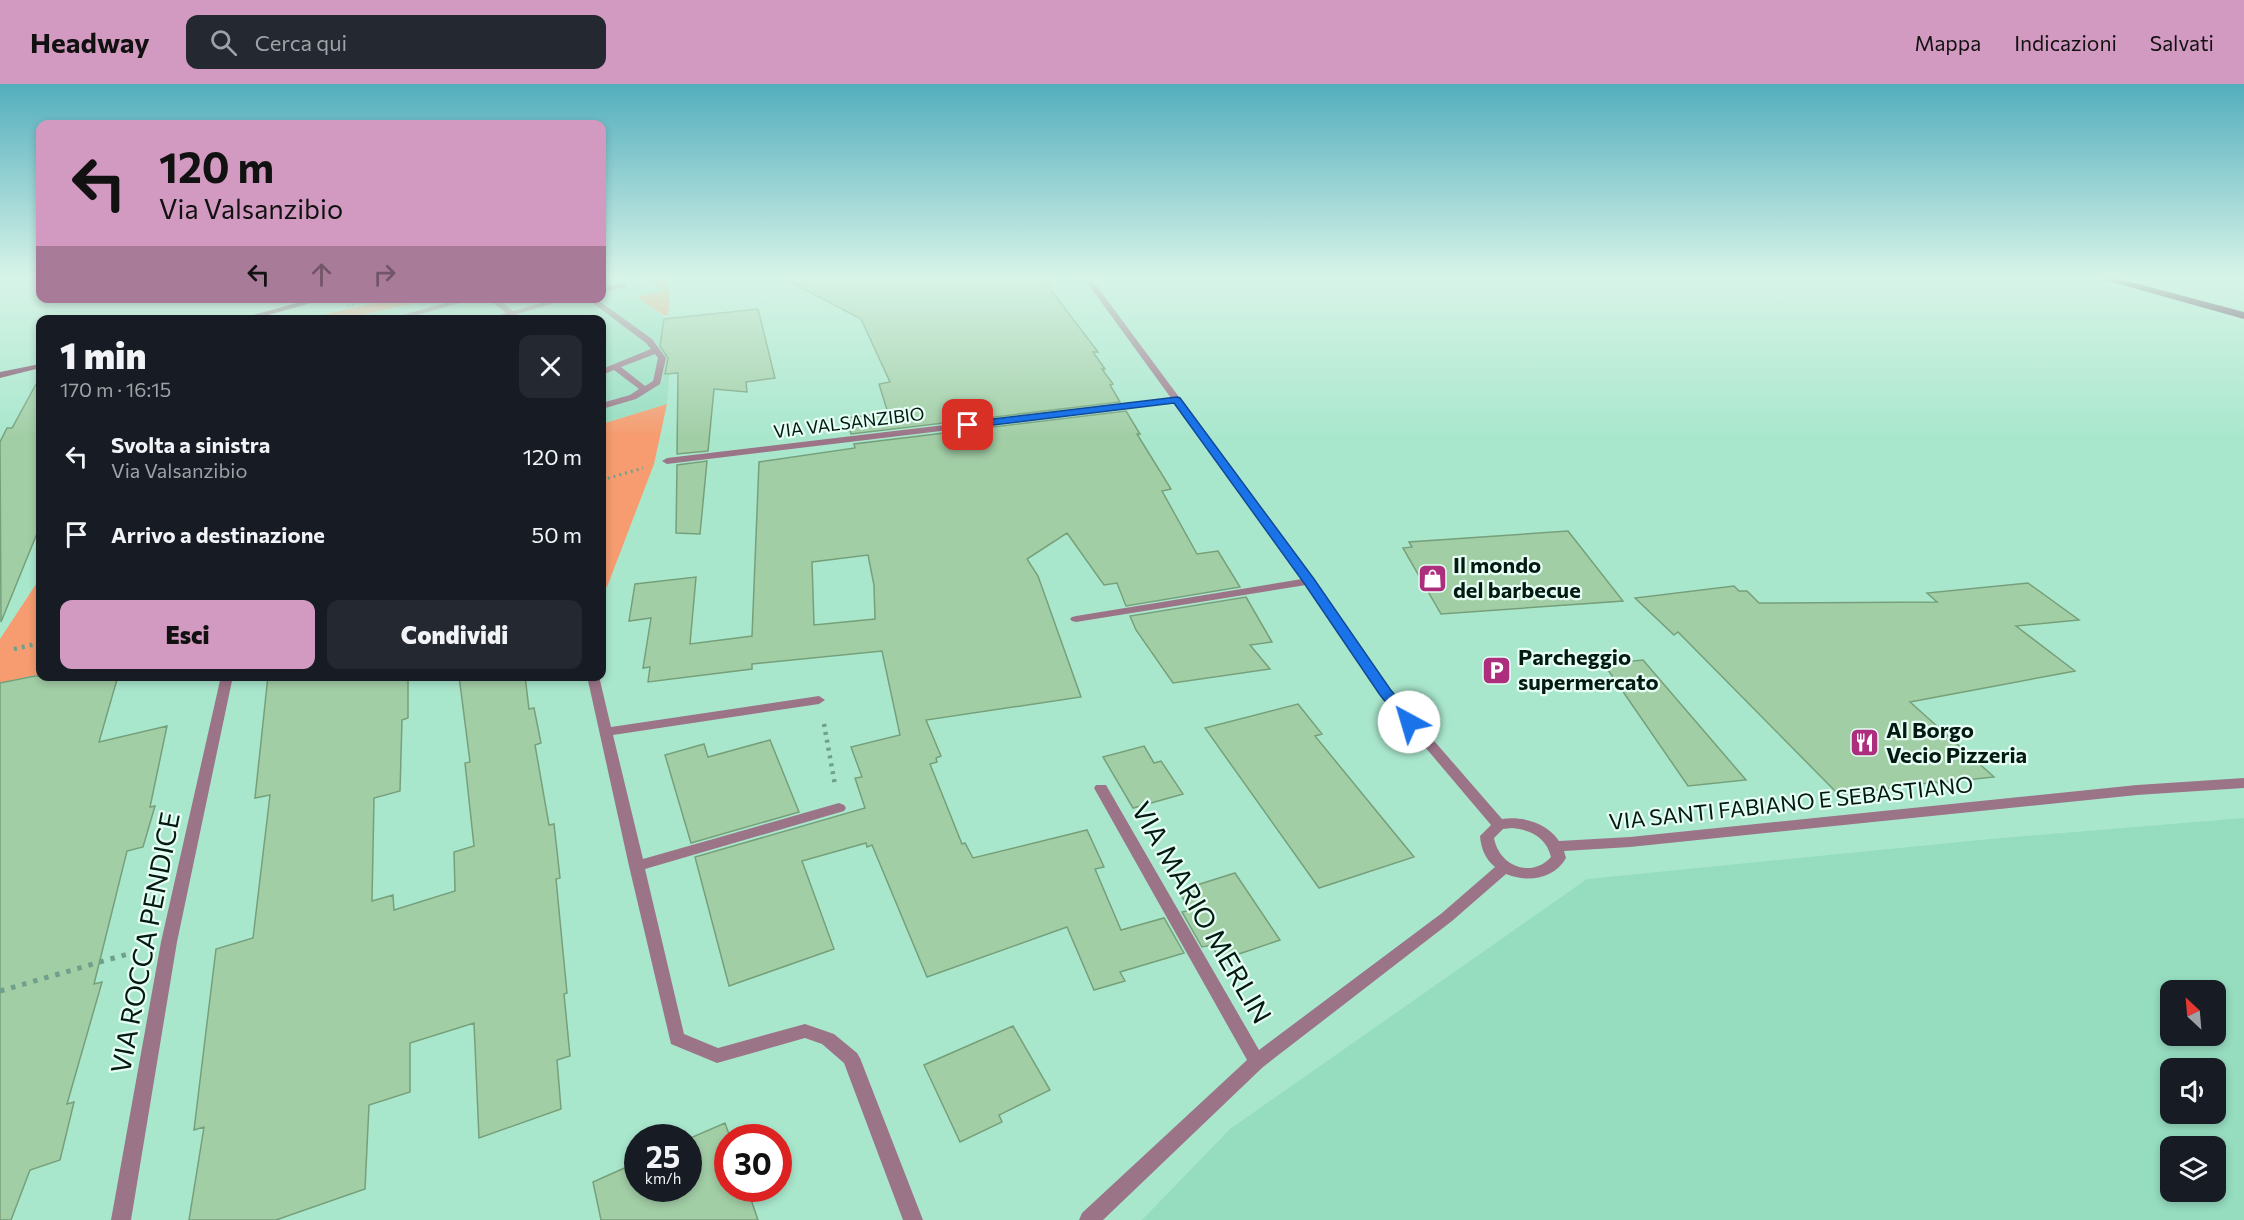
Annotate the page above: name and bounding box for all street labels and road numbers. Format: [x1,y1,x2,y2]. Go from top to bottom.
street label: VIA VALSANZIBIO [772,402,926,442]
street label: VIA SANTI FABIANO E SEBASTIANO [1607,770,1974,835]
street label: VIA MARIO MERLIN [1125,796,1279,1029]
street label: VIA ROCCA PENDICE [103,809,186,1076]

